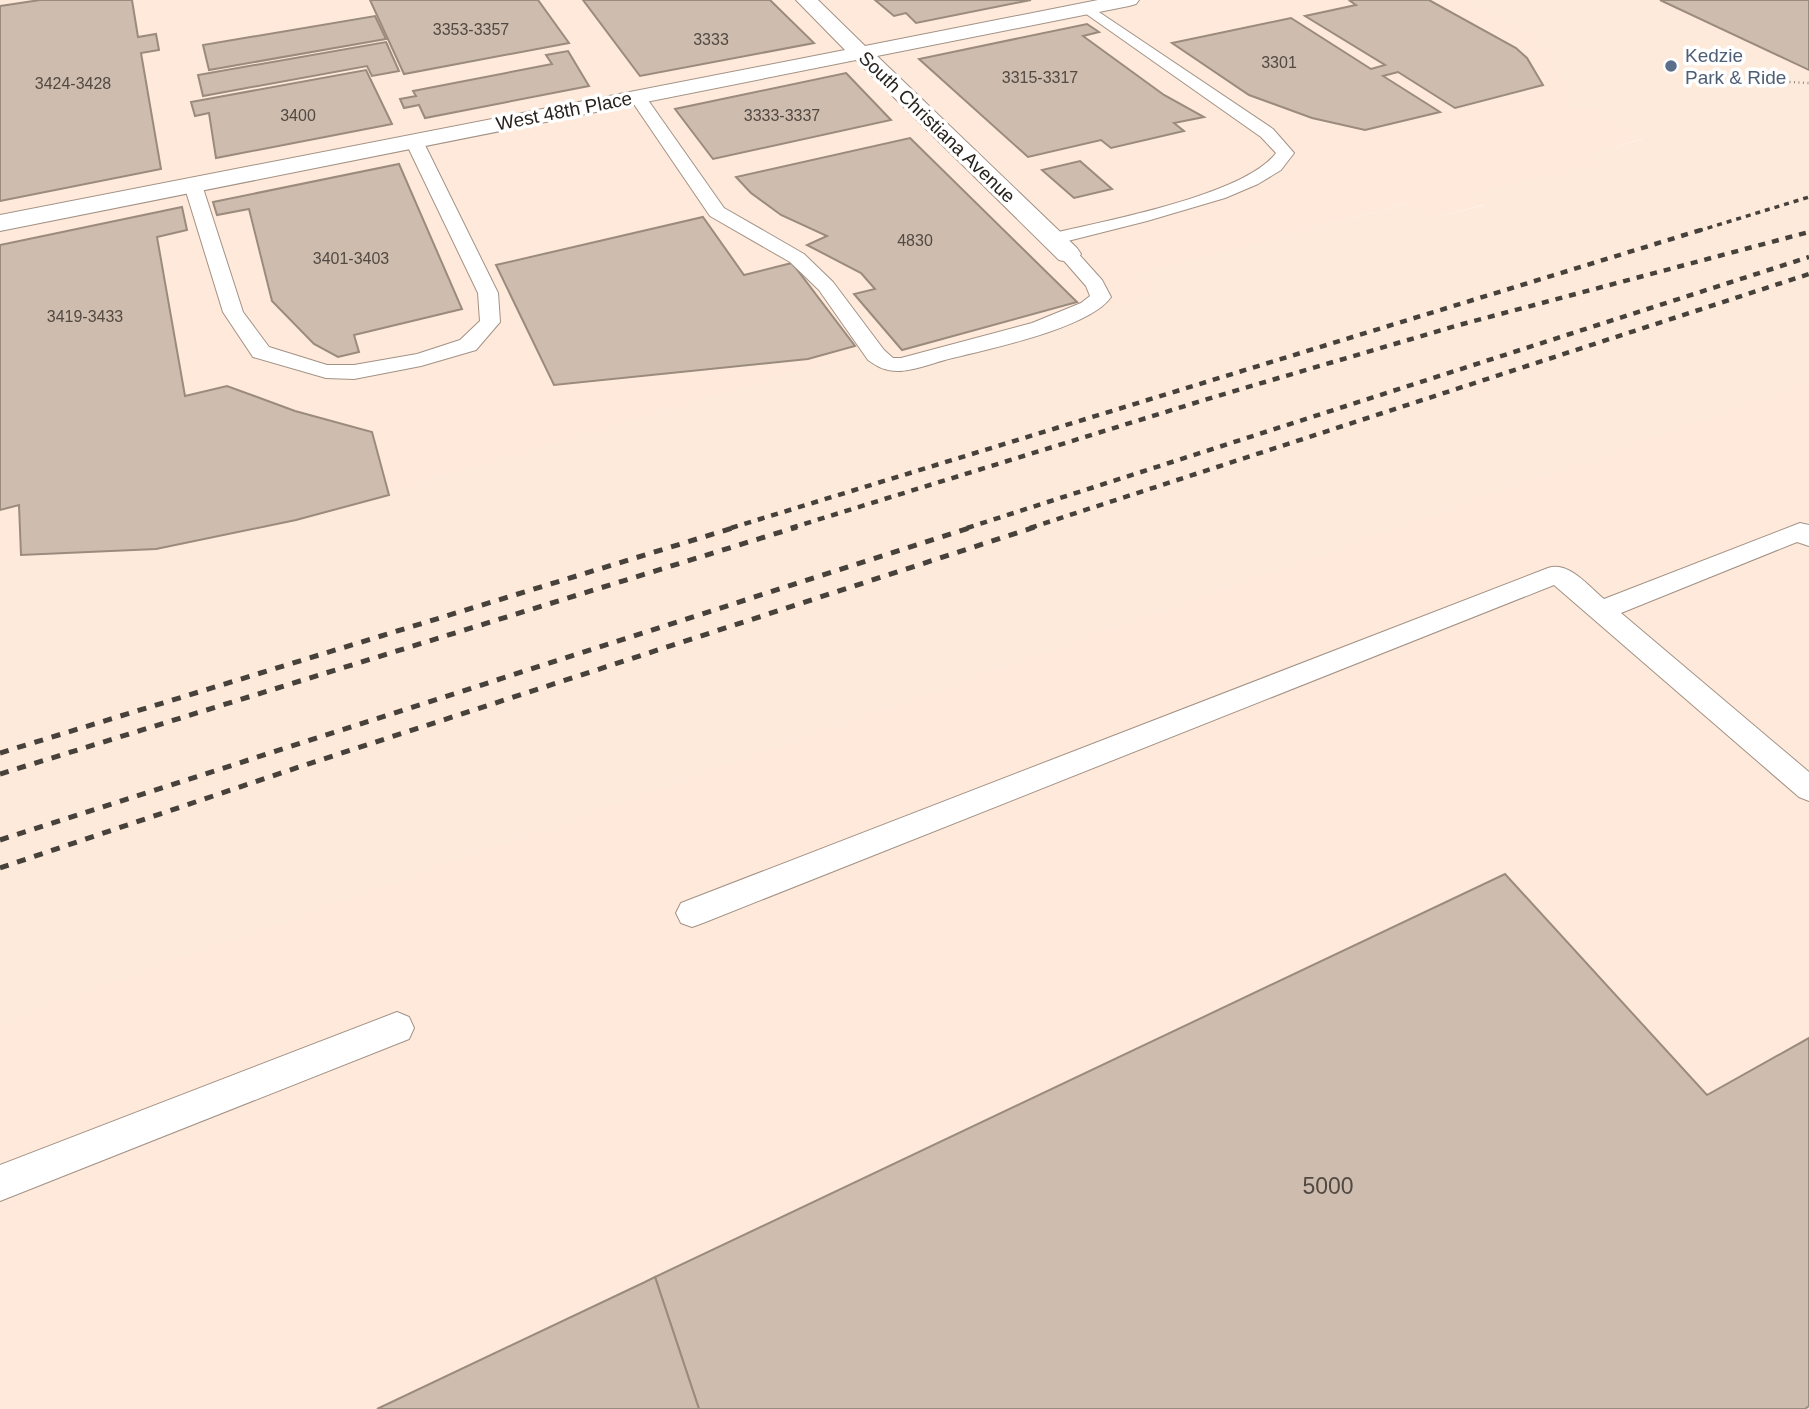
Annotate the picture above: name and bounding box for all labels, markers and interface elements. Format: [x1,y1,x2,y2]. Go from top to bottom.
house number: 3353-3357 [433,21,509,38]
house number: 3333 [693,31,729,48]
place label: Kedzie Park & Ride [1685,45,1786,88]
street label: South Christiana Avenue [855,47,1019,207]
house number: 3301 [1261,54,1297,71]
marker: Kedzie Park & Ride [1663,58,1679,74]
house number: 3315-3317 [1002,69,1078,86]
house number: 3424-3428 [35,75,111,92]
street label: West 48th Place [494,88,634,134]
house number: 3400 [280,107,316,124]
house number: 3333-3337 [744,107,820,124]
house number: 4830 [897,232,933,249]
house number: 3401-3403 [313,250,389,267]
house number: 3419-3433 [47,308,123,325]
house number: 5000 [1302,1173,1354,1199]

